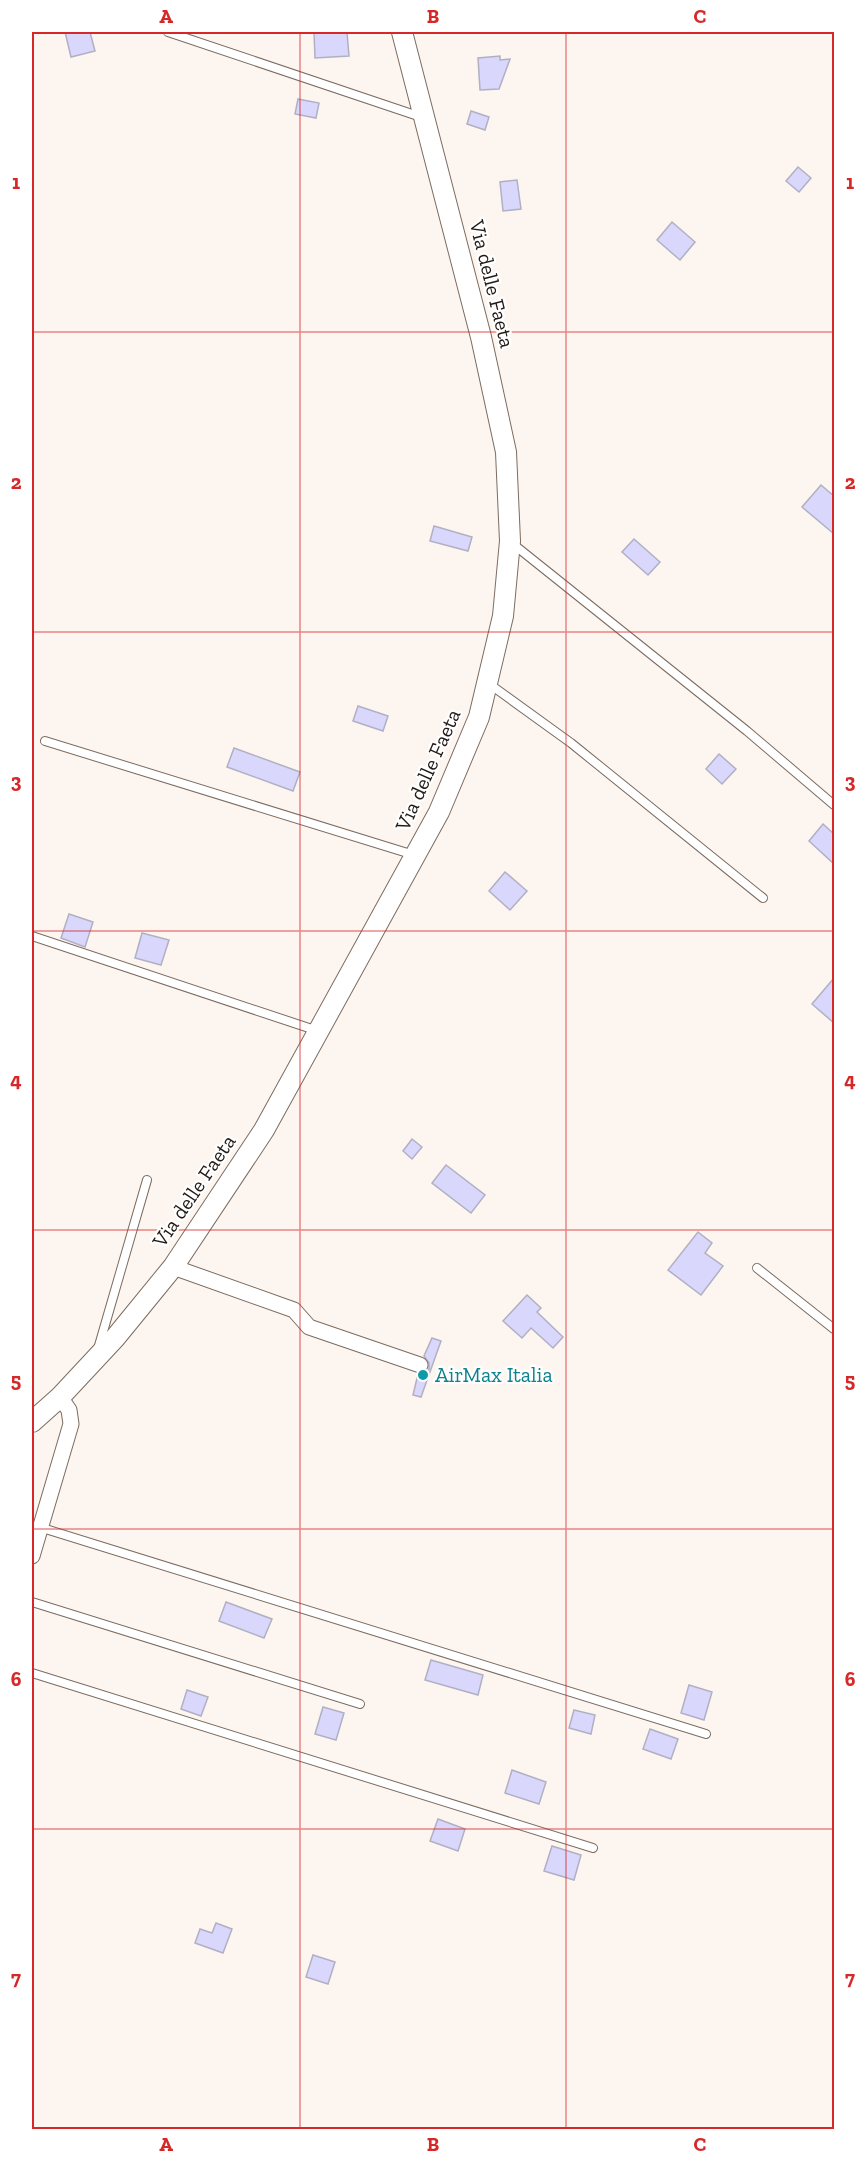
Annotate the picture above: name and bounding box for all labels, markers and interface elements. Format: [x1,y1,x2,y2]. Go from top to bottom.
text: A [159,4,173,28]
text: B [427,4,439,28]
text: C [694,4,707,28]
text: 1 [12,170,20,194]
text: 1 [846,170,854,194]
street label: Via delle Faeta [464,217,520,350]
text: 2 [11,470,22,494]
text: 2 [845,470,856,494]
street label: Via delle Faeta [389,705,466,835]
text: 3 [11,769,22,793]
text: 3 [845,769,856,793]
text: 4 [10,1068,22,1092]
text: 4 [844,1068,856,1092]
street label: Via delle Faeta [146,1130,240,1253]
place label: AirMax Italia [435,1362,553,1387]
text: 5 [11,1368,21,1392]
marker: AirMax Italia [416,1368,430,1382]
text: 5 [845,1368,855,1392]
text: 6 [11,1667,22,1691]
text: 6 [845,1667,856,1691]
text: 7 [11,1966,21,1990]
text: 7 [845,1966,855,1990]
text: A [159,2132,173,2156]
text: B [427,2132,439,2156]
text: C [694,2132,707,2156]

